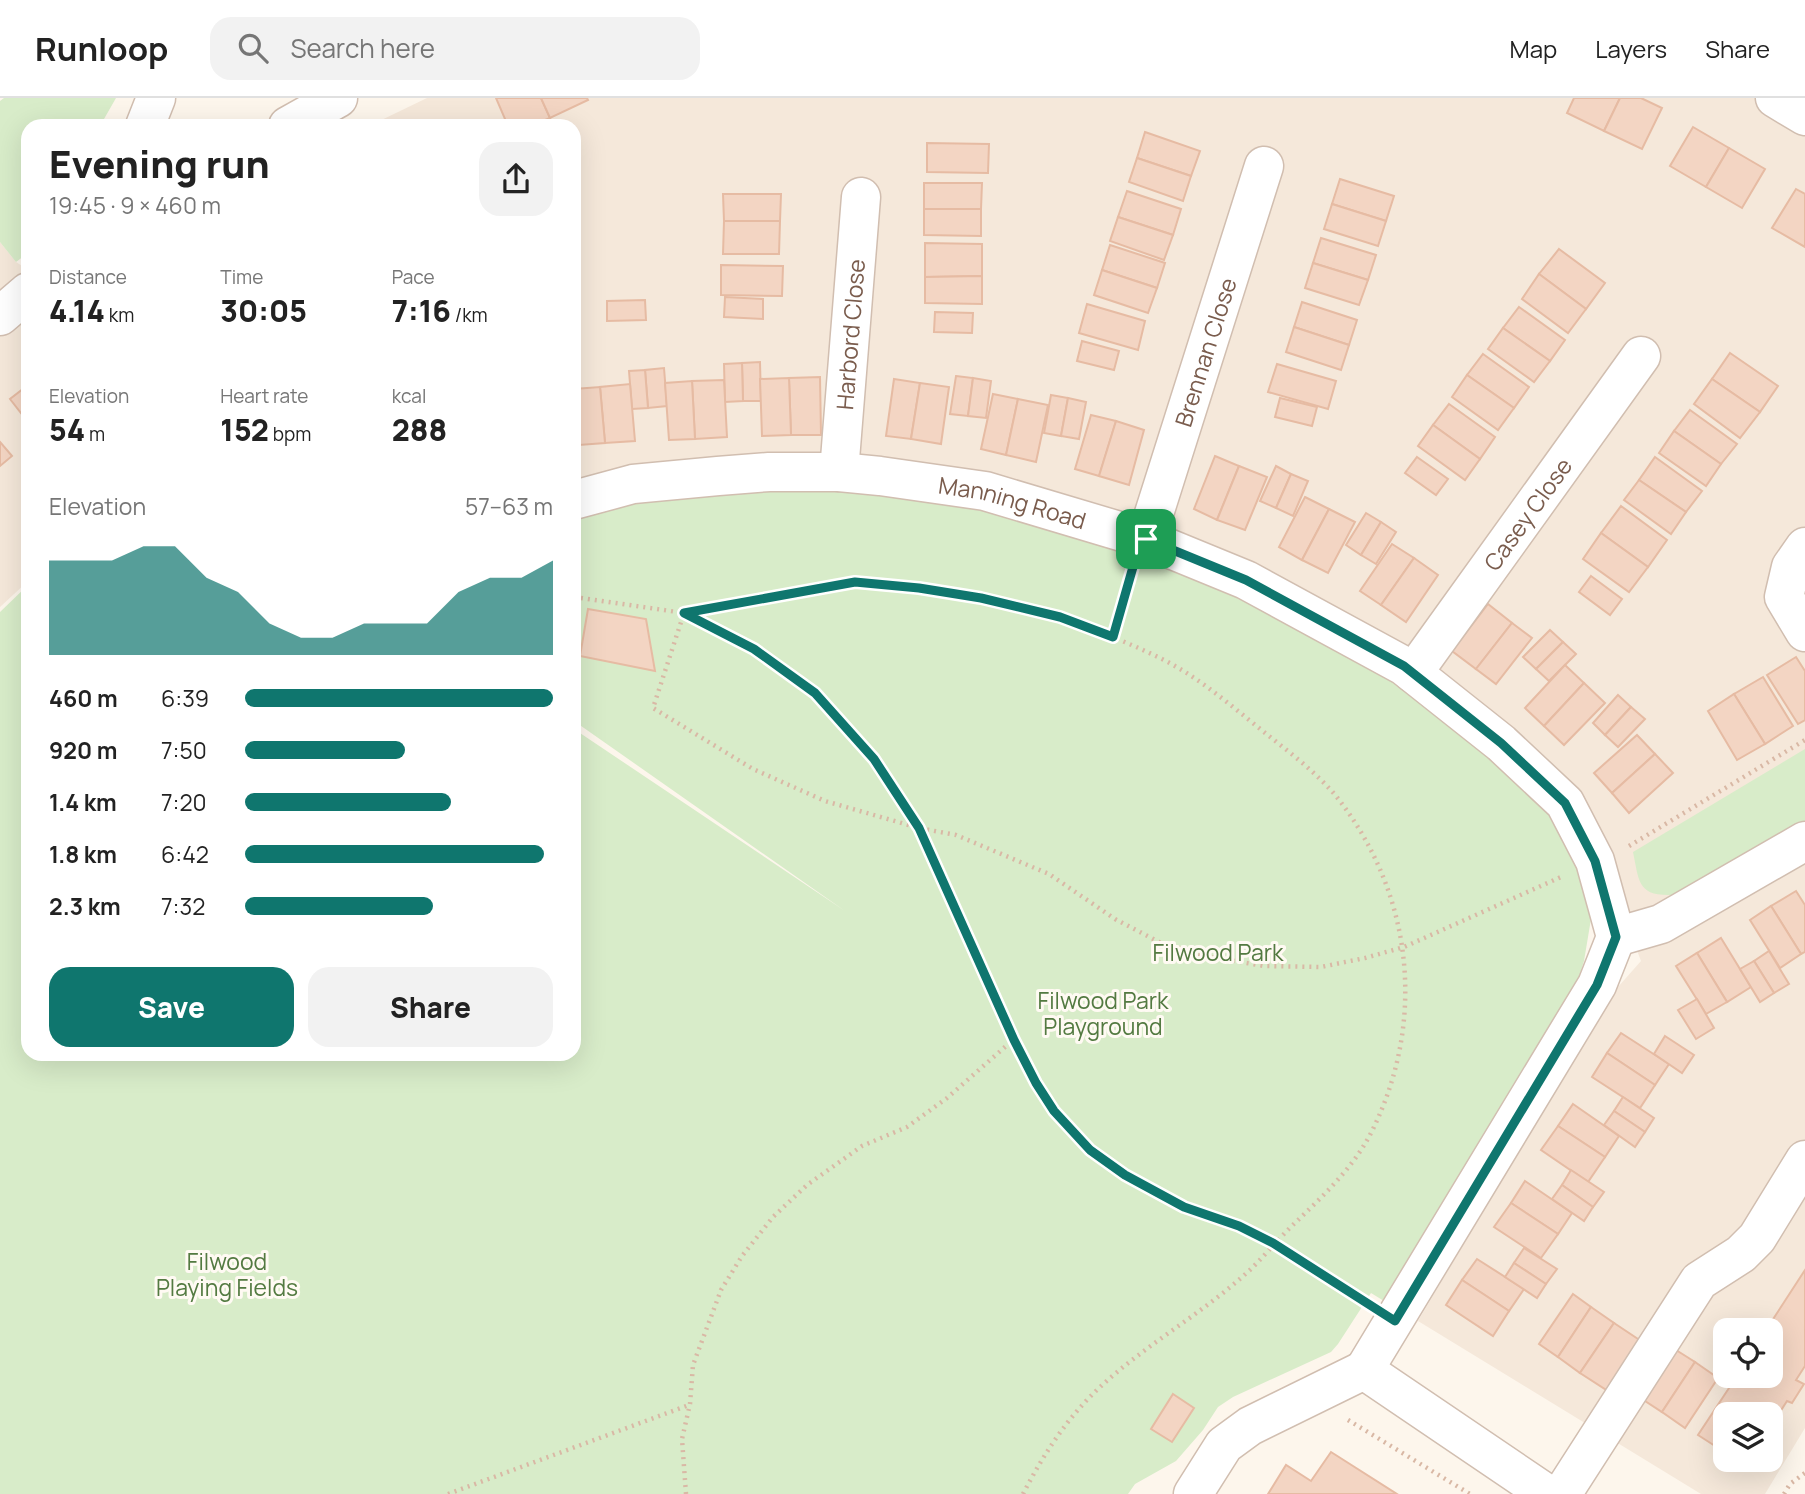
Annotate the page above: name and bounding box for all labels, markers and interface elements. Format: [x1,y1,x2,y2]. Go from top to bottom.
search box [210,17,700,80]
text: Runloop [35,26,168,71]
icon: search [234,29,272,67]
text: Search here [290,30,435,66]
text: Map [1510,32,1557,65]
text: Layers [1595,32,1667,65]
text: Share [1705,32,1770,65]
text: Evening run [49,137,270,189]
button: share [479,142,553,216]
text: 19:45 · 9 × 460 m [49,189,221,221]
street label: Harbord Close [828,258,872,411]
text: Distance [49,264,127,290]
text: Time [220,264,263,290]
text: Pace [392,264,435,290]
street label: Brennan Close [1167,274,1244,431]
text: 4.14 [49,290,105,331]
text: 30:05 [220,290,307,331]
text: 7:16 [392,290,451,331]
text: km [105,302,134,328]
text: /km [451,302,488,328]
text: Elevation [49,383,129,409]
text: Heart rate [220,383,308,409]
text: kcal [392,383,426,409]
text: 54 [49,409,85,450]
text: 152 [220,409,269,450]
text: 288 [392,409,447,450]
text: m [85,421,105,447]
text: bpm [269,421,311,447]
street label: Casey Close [1476,451,1579,577]
street label: Manning Road [937,469,1090,536]
text: Elevation [49,490,146,522]
text: 57–63 m [465,490,553,522]
pin [1116,509,1176,569]
icon: arrive [1127,520,1165,558]
text: 460 m [49,682,118,714]
text: 6:39 [161,682,209,714]
text: 920 m [49,734,117,766]
text: 7:50 [161,734,207,766]
text: 1.4 km [49,786,117,818]
text: 7:20 [161,786,207,818]
text: 1.8 km [49,838,117,870]
text: 6:42 [161,838,209,870]
text: 2.3 km [49,890,121,922]
text: 7:32 [161,890,205,922]
park label: Filwood Park [1153,936,1284,968]
button: Save [49,967,294,1047]
button: Share [308,967,553,1047]
park label: Filwood Park Playground [1038,984,1169,1042]
park label: Filwood Playing Fields [156,1245,298,1303]
map controls [1713,1318,1783,1472]
button: locate [1713,1318,1783,1388]
button: layers [1713,1402,1783,1472]

